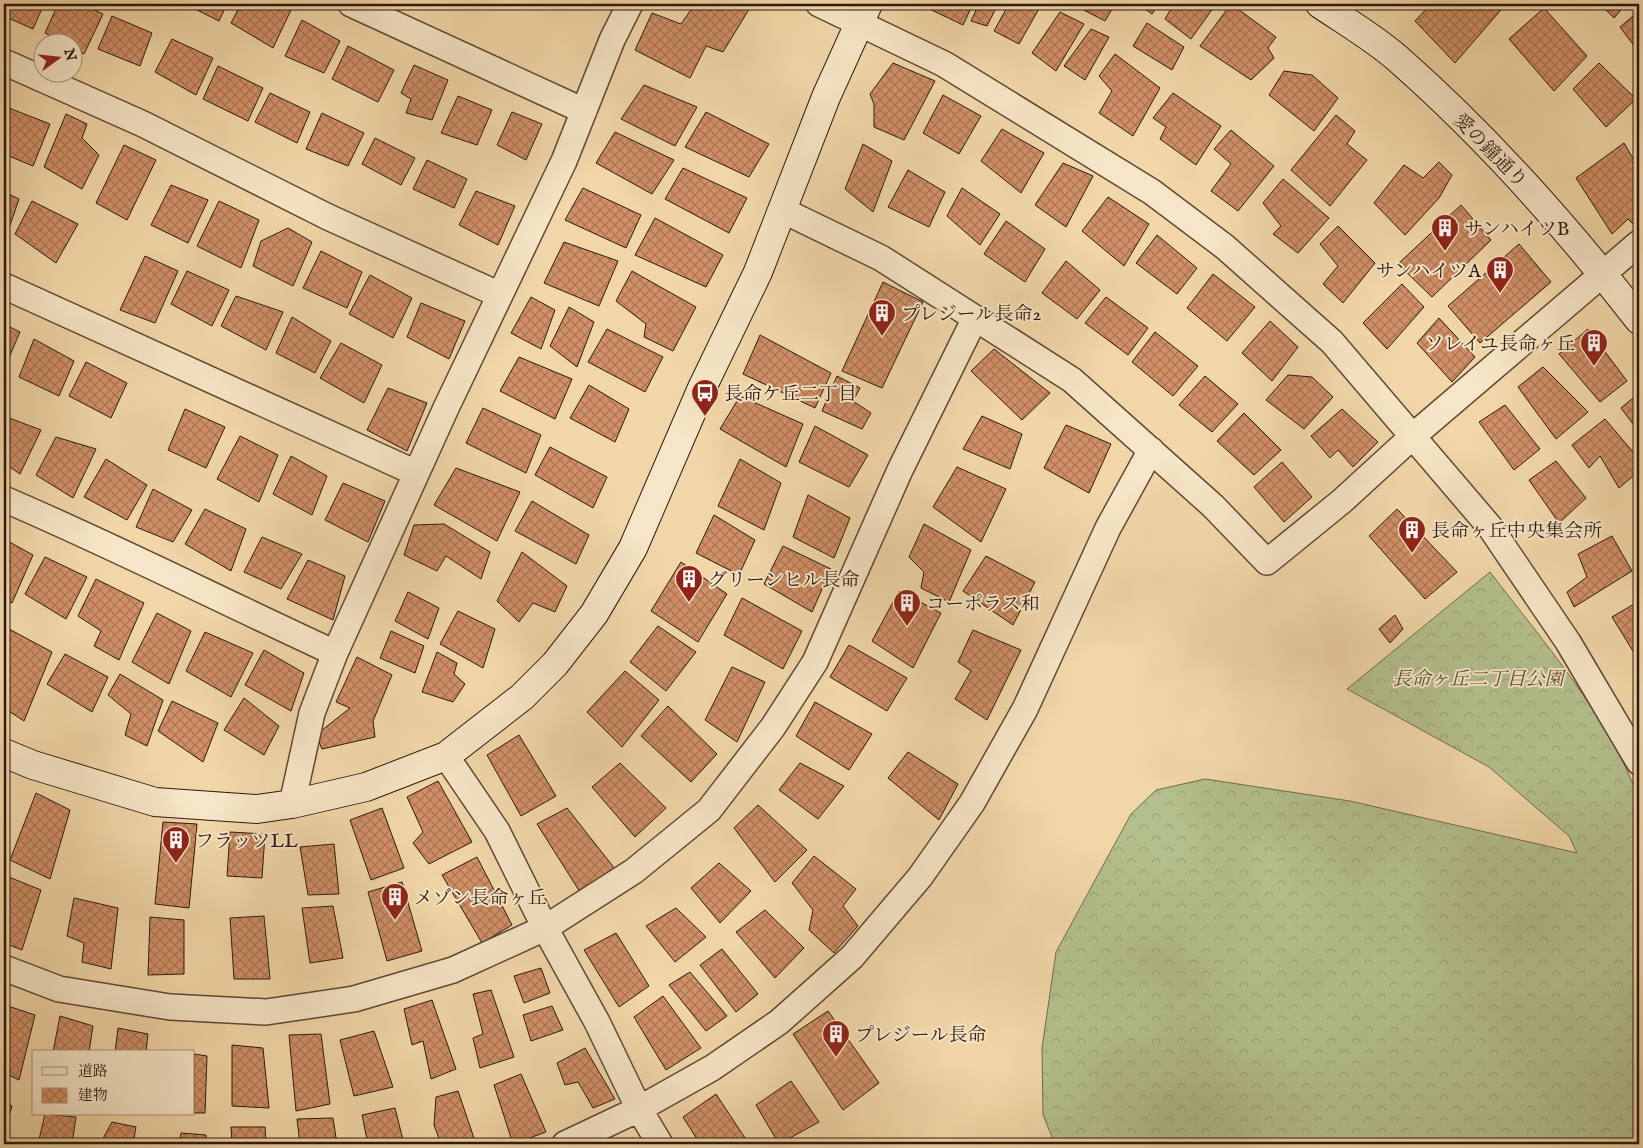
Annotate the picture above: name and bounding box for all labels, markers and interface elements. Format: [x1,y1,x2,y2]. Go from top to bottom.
north arrow [32,32,82,82]
text: N [59,46,80,63]
street label: 愛の鐘通り [1448,109,1532,193]
building icon: サンハイツB [1430,213,1460,252]
place label: サンハイツB [1464,218,1569,242]
building icon: サンハイツA [1485,255,1515,294]
place label: サンハイツA [1375,260,1482,284]
building icon: プレジール長命2 [867,298,897,337]
place label: プレジール長命2 [901,303,1041,327]
building icon: ソレイユ長命ヶ丘 [1579,328,1609,367]
place label: ソレイユ長命ヶ丘 [1425,333,1575,357]
bus stop icon: 長命ケ丘二丁目 [690,378,720,417]
place label: 長命ケ丘二丁目 [724,383,857,407]
building icon: 長命ヶ丘中央集会所 [1397,515,1427,554]
place label: 長命ヶ丘中央集会所 [1431,520,1602,544]
building icon: グリーンヒル長命 [674,564,704,603]
place label: グリーンヒル長命 [708,569,860,593]
building icon: コーポラス和 [892,588,922,627]
place label: コーポラス和 [926,593,1039,617]
park label: 長命ヶ丘二丁目公園 [1392,668,1566,692]
building icon: フラッツLL [161,825,191,864]
place label: フラッツLL [195,830,298,854]
building icon: メゾン長命ヶ丘 [380,882,410,921]
place label: メゾン長命ヶ丘 [414,887,546,911]
building icon: プレジール長命 [821,1019,851,1058]
place label: プレジール長命 [855,1024,986,1048]
legend [32,1050,195,1116]
text: 道路 [78,1062,108,1081]
text: 建物 [78,1086,108,1105]

